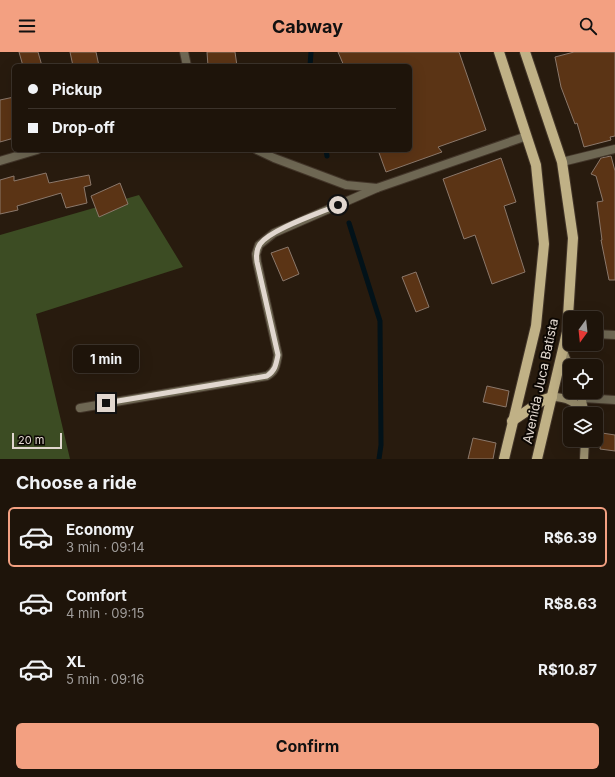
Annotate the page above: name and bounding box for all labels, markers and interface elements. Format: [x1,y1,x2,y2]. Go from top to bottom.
icon: menu [16,15,38,37]
icon: search [577,15,599,37]
text: Cabway [272,16,343,37]
text: Pickup [52,80,102,99]
text: Drop-off [52,118,115,137]
route start [329,196,347,214]
north arrow [563,311,603,351]
map controls [563,311,603,447]
street label: Avenida Juca Batista [519,317,561,445]
callout: 1 min [73,345,139,373]
text: 1 min [90,351,122,367]
button: locate [563,359,603,399]
route end [97,394,115,412]
button: layers [563,407,603,447]
scale bar [12,431,62,450]
text: 20 m [18,433,44,447]
text: Choose a ride [16,472,137,493]
icon: car [18,519,54,555]
text: Economy [66,520,134,539]
text: R$6.39 [544,528,597,547]
text: 3 min · 09:14 [66,539,145,555]
icon: car [18,585,54,621]
text: Comfort [66,586,127,605]
text: R$8.63 [544,594,597,613]
text: 4 min · 09:15 [66,605,145,621]
icon: car [18,651,54,687]
text: XL [66,652,86,671]
text: R$10.87 [538,660,597,679]
text: 5 min · 09:16 [66,671,144,687]
button: Confirm [16,723,599,769]

